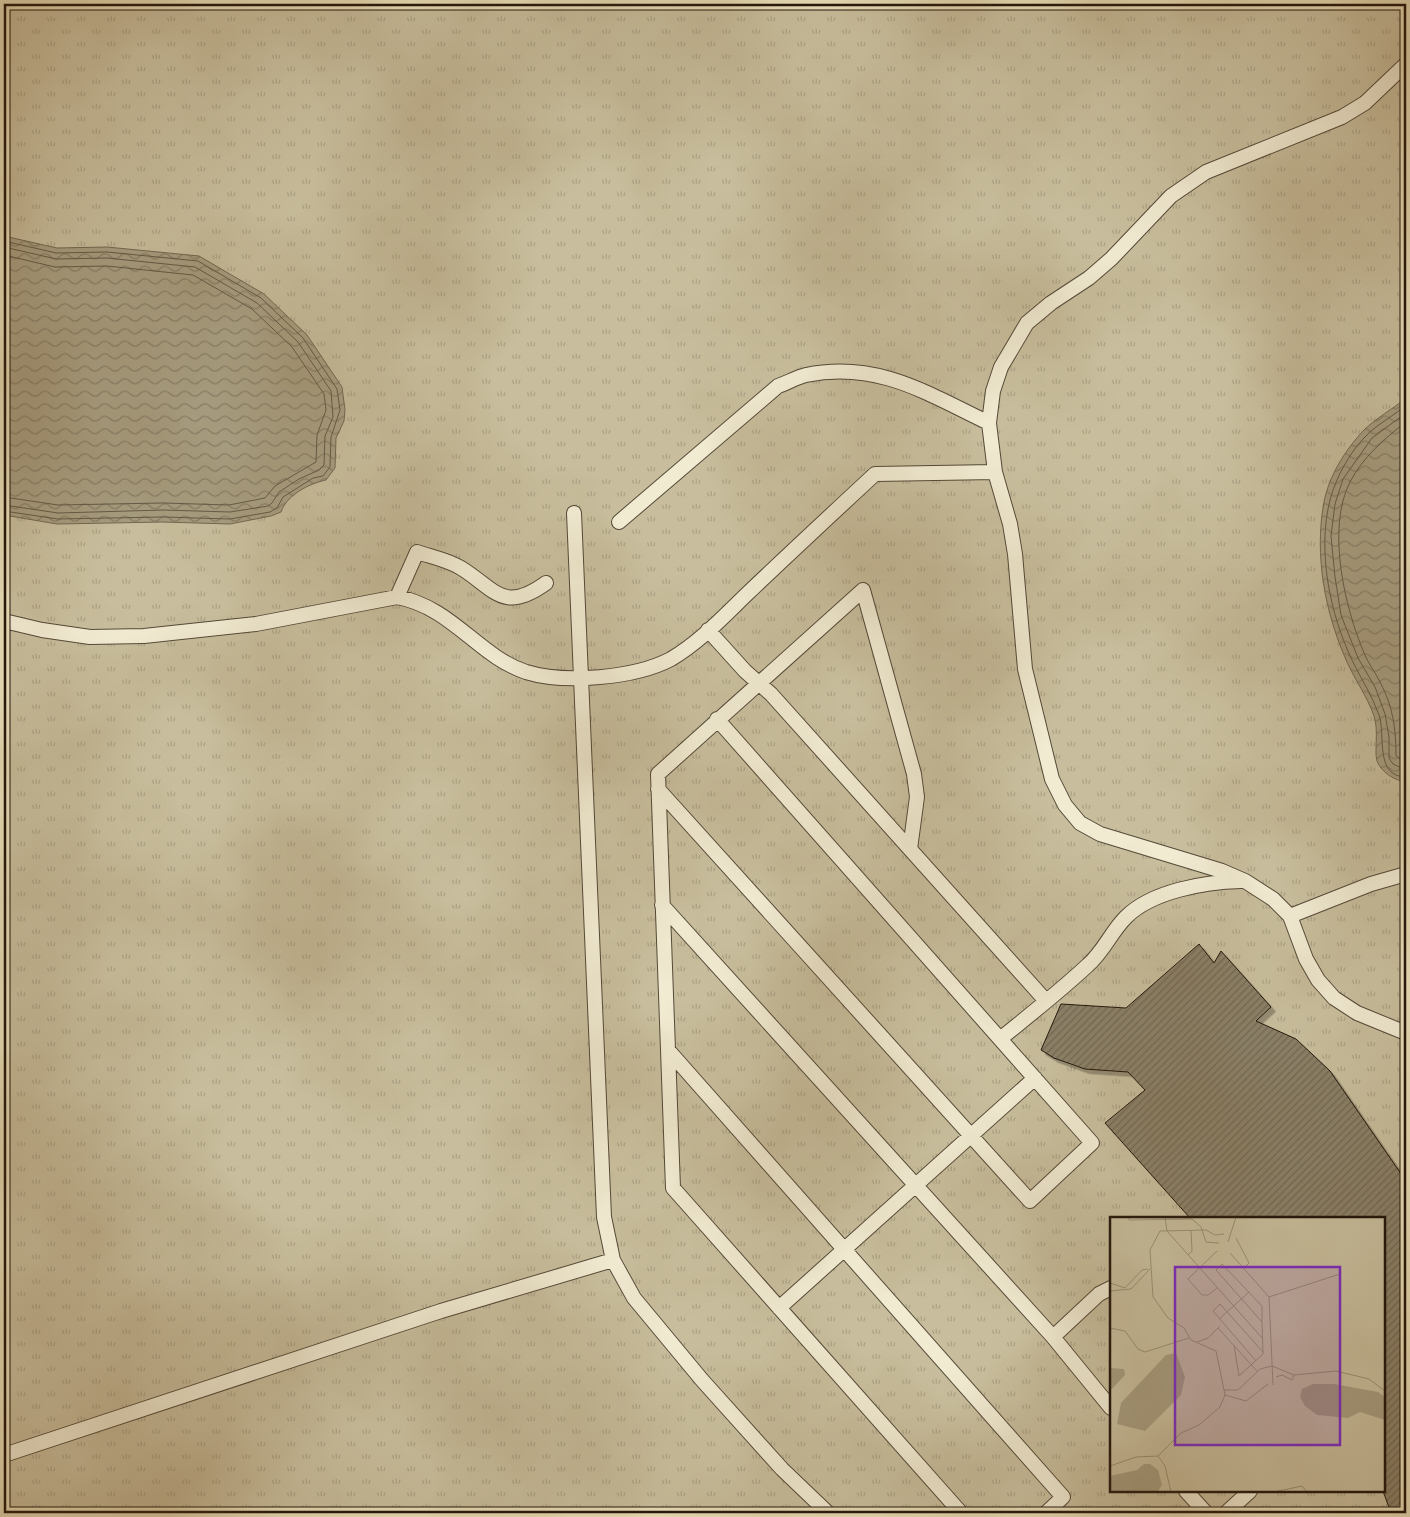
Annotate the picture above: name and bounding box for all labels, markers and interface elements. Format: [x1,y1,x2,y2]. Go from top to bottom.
inset map [1110,1217,1385,1492]

